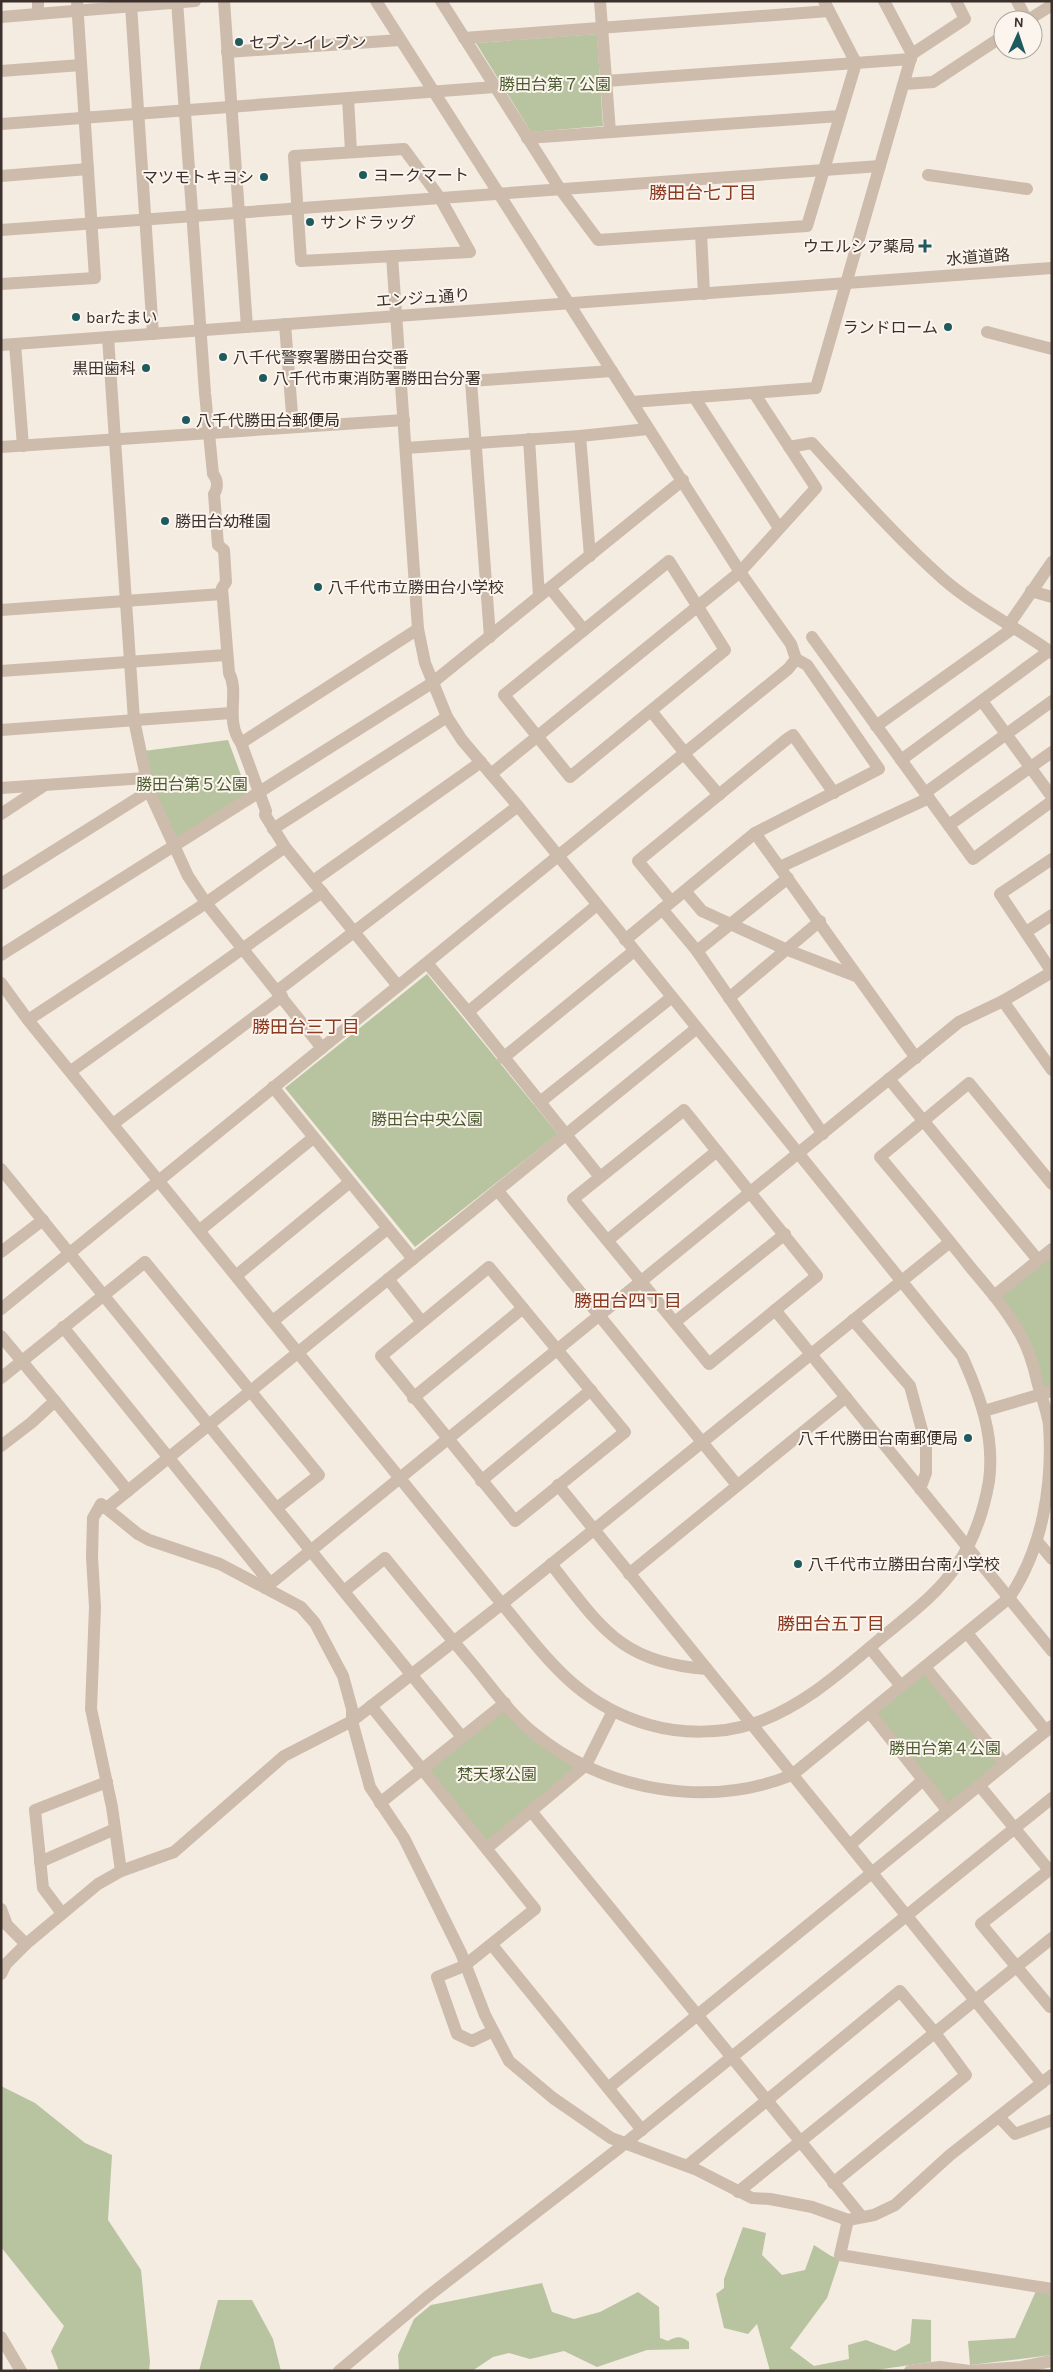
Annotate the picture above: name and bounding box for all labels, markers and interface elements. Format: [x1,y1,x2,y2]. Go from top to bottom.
north arrow [993,10,1043,60]
text: N [1013,14,1024,31]
place label: セブン-イレブン [249,33,367,52]
marker: セブン-イレブン [233,36,245,48]
park label: 勝田台第７公園 [499,75,611,94]
place label: ヨークマート [373,166,469,185]
place label: マツモトキヨシ [142,168,254,187]
marker: ヨークマート [357,169,369,181]
marker: マツモトキヨシ [258,171,270,183]
district label: 勝田台七丁目 [649,182,757,204]
place label: サンドラッグ [320,213,416,232]
marker: サンドラッグ [304,216,316,228]
place label: ウエルシア薬局 [803,237,915,256]
marker: ウエルシア薬局 [919,240,931,252]
street label: 水道道路 [945,245,1011,269]
street label: エンジュ通り [375,285,471,311]
place label: barたまい [86,308,158,327]
marker: barたまい [70,311,82,323]
place label: ランドローム [842,318,938,337]
marker: ランドローム [942,321,954,333]
place label: 八千代警察署勝田台交番 [233,348,409,367]
marker: 八千代警察署勝田台交番 [217,351,229,363]
place label: 黒田歯科 [72,359,136,378]
marker: 黒田歯科 [140,362,152,374]
place label: 八千代市東消防署勝田台分署 [273,369,481,388]
marker: 八千代市東消防署勝田台分署 [257,372,269,384]
place label: 八千代勝田台郵便局 [196,411,340,430]
marker: 八千代勝田台郵便局 [180,414,192,426]
place label: 勝田台幼稚園 [175,512,271,531]
marker: 勝田台幼稚園 [159,515,171,527]
place label: 八千代市立勝田台小学校 [328,578,504,597]
marker: 八千代市立勝田台小学校 [312,581,324,593]
park label: 勝田台第５公園 [136,775,248,794]
district label: 勝田台三丁目 [252,1016,360,1038]
park label: 勝田台中央公園 [371,1110,483,1129]
district label: 勝田台四丁目 [574,1290,682,1312]
place label: 八千代勝田台南郵便局 [798,1429,958,1448]
marker: 八千代勝田台南郵便局 [962,1432,974,1444]
place label: 八千代市立勝田台南小学校 [808,1555,1000,1574]
marker: 八千代市立勝田台南小学校 [792,1558,804,1570]
district label: 勝田台五丁目 [777,1613,885,1635]
park label: 勝田台第４公園 [889,1739,1001,1758]
park label: 梵天塚公園 [457,1765,537,1784]

